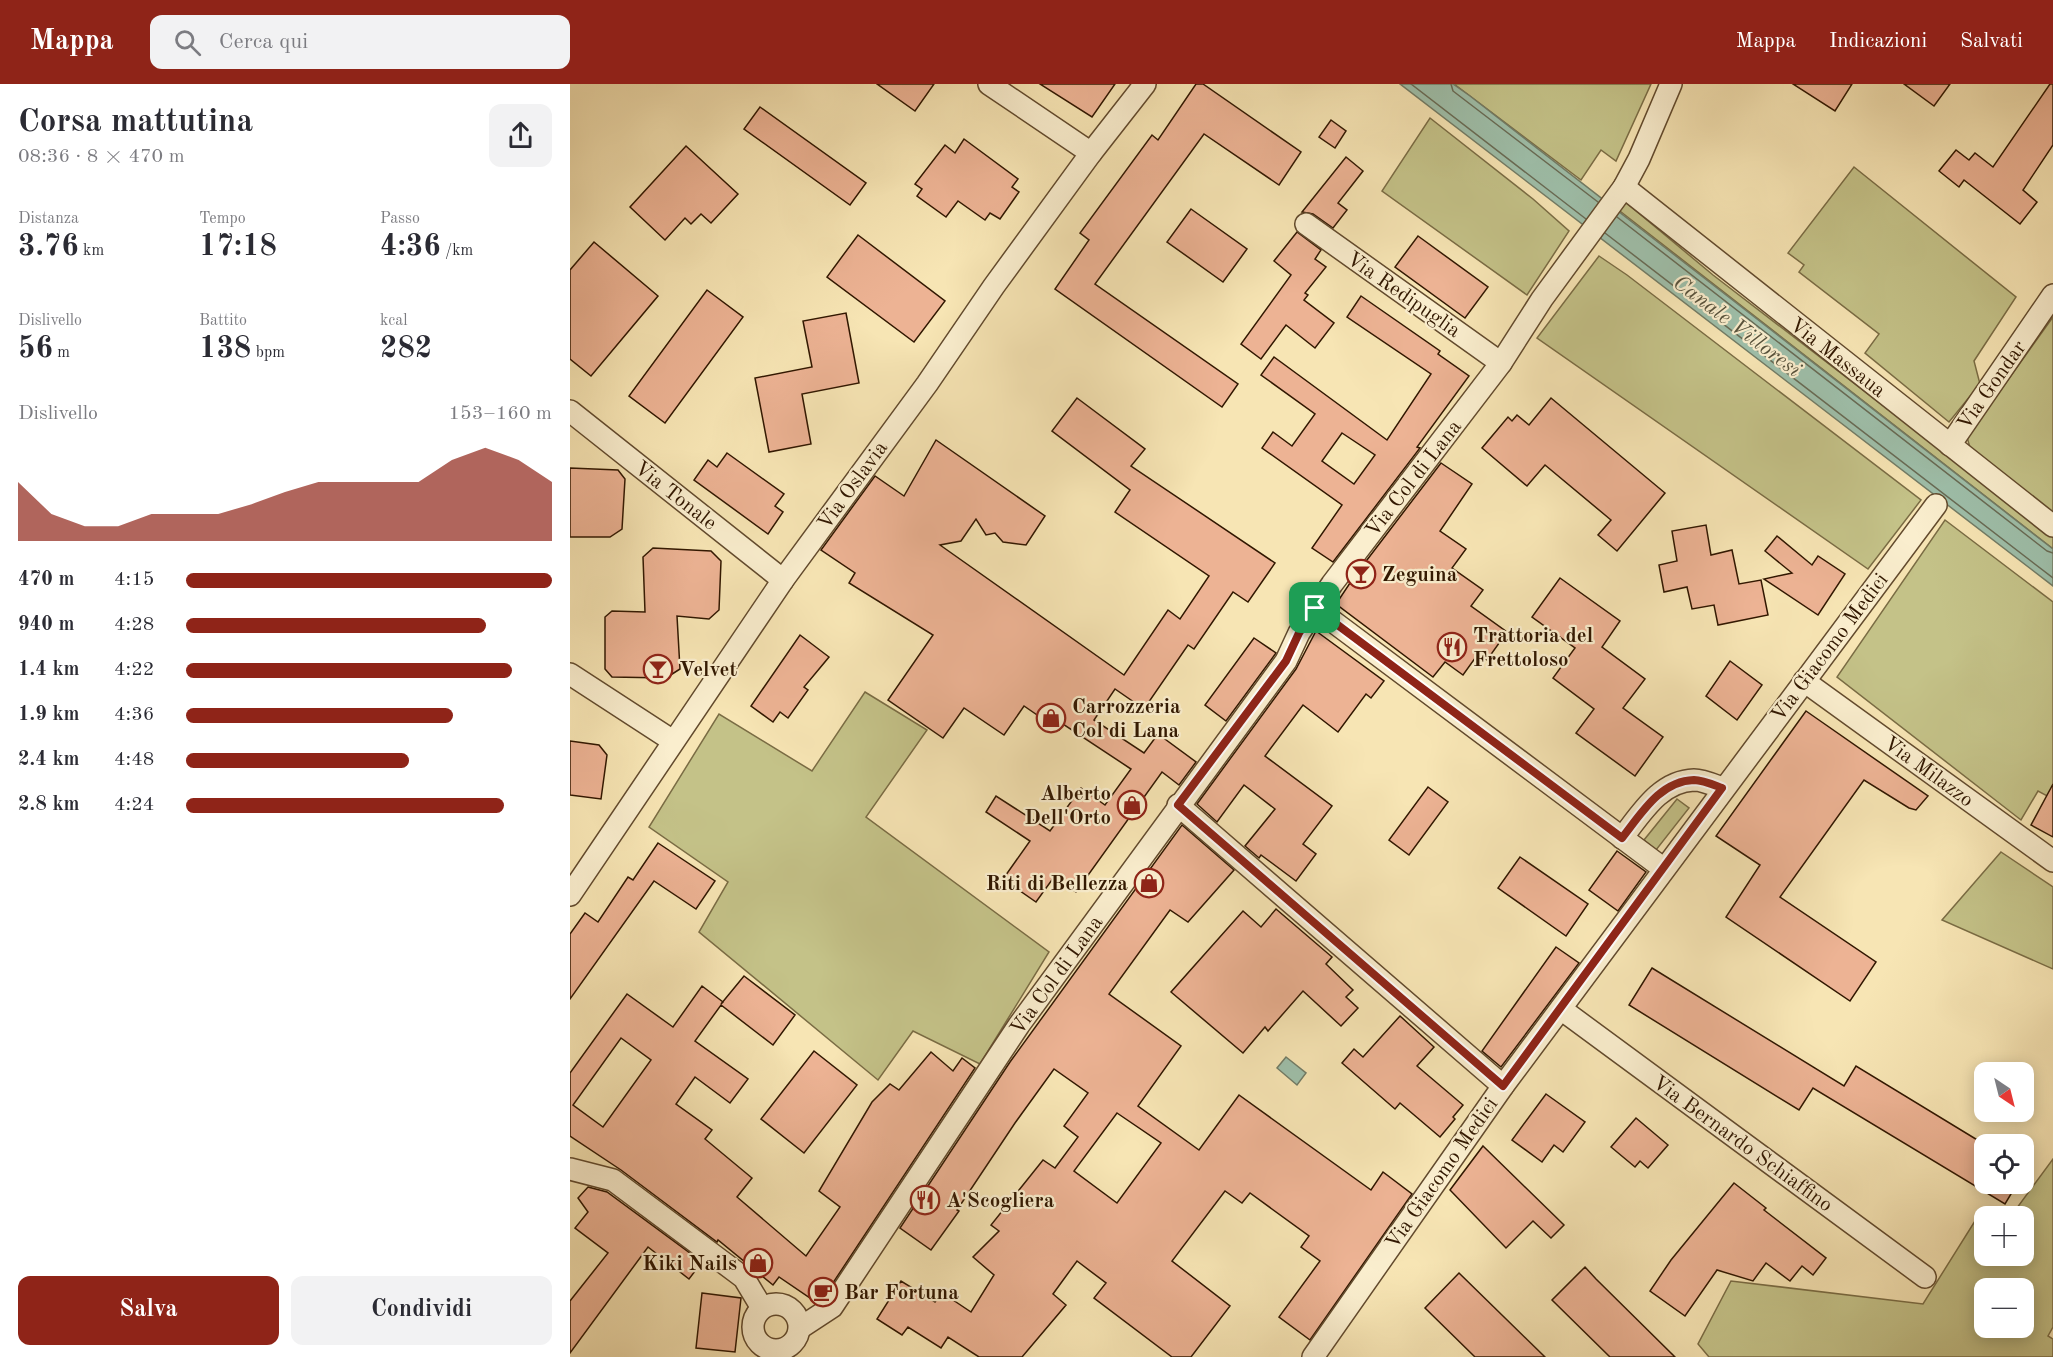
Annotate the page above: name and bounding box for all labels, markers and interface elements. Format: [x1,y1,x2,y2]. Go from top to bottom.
search box [150,15,570,69]
icon: search [171,26,204,59]
text: Mappa [30,28,114,56]
text: Cerca qui [219,31,308,53]
text: Mappa [1736,31,1796,52]
text: Indicazioni [1829,31,1927,52]
text: Salvati [1960,31,2023,52]
button: share [489,104,552,167]
text: Corsa mattutina [18,106,253,139]
text: 08:36 · 8 × 470 m [18,147,185,167]
text: Distanza [18,211,79,227]
text: Tempo [199,211,246,227]
text: Passo [380,211,420,227]
text: 3.76 [18,232,79,262]
text: 17:18 [199,232,277,262]
text: 4:36 [380,232,441,262]
text: km [79,243,104,259]
text: /km [441,243,473,259]
street label: Via Redipuglia [1342,248,1464,342]
water label: Canale Villoresi [1669,272,1805,382]
text: Dislivello [18,313,82,329]
text: Battito [199,313,247,329]
text: kcal [380,313,408,329]
street label: Via Massaua [1785,314,1889,402]
text: 56 [18,334,53,364]
text: 138 [199,334,251,364]
text: 282 [380,334,432,364]
street label: Via Gondar [1954,337,2031,434]
text: m [53,345,70,361]
text: bpm [251,345,285,361]
text: Dislivello [18,404,98,424]
text: 153–160 m [449,404,552,424]
street label: Via Col di Lana [1362,417,1466,541]
street label: Via Oslavia [814,438,892,534]
street label: Via Tonale [630,458,720,535]
bar icon: Zeguina [1345,558,1377,590]
place label: Zeguina [1382,565,1458,586]
text: 470 m [18,570,74,590]
text: 4:15 [114,570,154,590]
street label: Via Giacomo Medici [1768,570,1893,726]
pin [1289,582,1340,633]
icon: arrive [1298,591,1331,624]
text: 940 m [18,615,74,635]
text: 4:28 [114,615,154,635]
place label: Trattoria del Frettoloso [1473,626,1593,671]
restaurant icon: Trattoria del Frettoloso [1436,631,1468,663]
bar icon: Velvet [642,653,674,685]
text: 1.4 km [18,660,80,680]
text: 4:22 [114,660,154,680]
place label: Velvet [679,660,737,681]
place label: Carrozzeria Col di Lana [1072,697,1181,742]
shop icon: Carrozzeria Col di Lana [1035,702,1067,734]
text: 1.9 km [18,705,80,725]
text: 4:36 [114,705,154,725]
street label: Via Milazzo [1879,733,1977,812]
text: 2.4 km [18,750,80,770]
text: 4:48 [114,750,154,770]
place label: Alberto Dell'Orto [1024,784,1111,829]
shop icon: Alberto Dell'Orto [1116,789,1148,821]
text: 2.8 km [18,795,80,815]
text: 4:24 [114,795,154,815]
shop icon: Riti di Bellezza [1133,867,1165,899]
place label: Riti di Bellezza [986,874,1128,895]
street label: Via Col di Lana [1007,912,1107,1039]
north arrow [1974,1062,2034,1122]
map controls [1974,1062,2034,1338]
street label: Via Bernardo Schiaffino [1648,1072,1836,1216]
street label: Via Giacomo Medici [1382,1094,1502,1253]
button: locate [1974,1134,2034,1194]
restaurant icon: A'Scogliera [909,1184,941,1216]
place label: A'Scogliera [946,1191,1055,1212]
button: + [1974,1206,2034,1266]
shop icon: Kiki Nails [742,1247,774,1279]
place label: Kiki Nails [642,1254,737,1275]
button: Salva [18,1276,279,1345]
button: Condividi [291,1276,552,1345]
cafe icon: Bar Fortuna [807,1276,839,1308]
button: − [1974,1278,2034,1338]
place label: Bar Fortuna [844,1283,959,1304]

